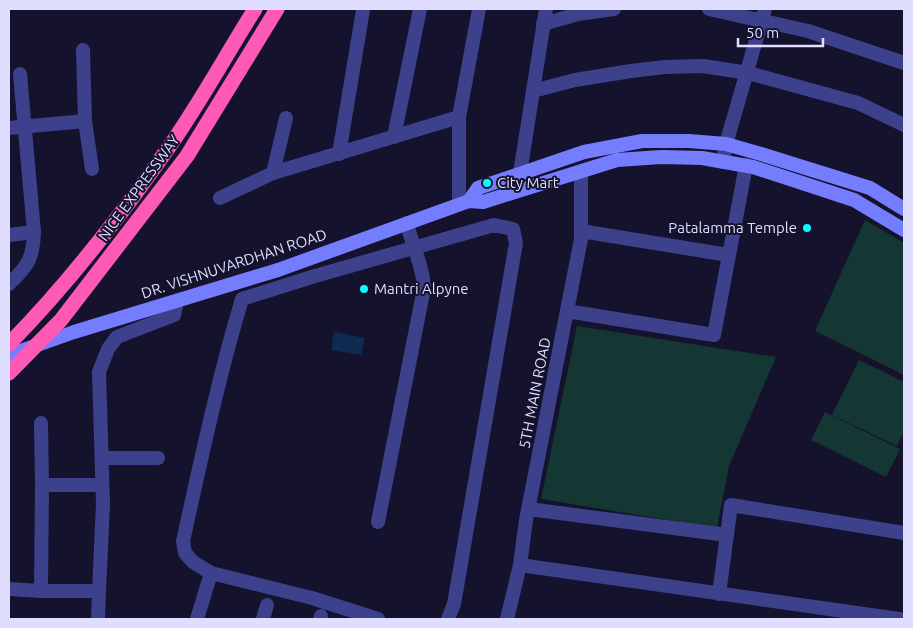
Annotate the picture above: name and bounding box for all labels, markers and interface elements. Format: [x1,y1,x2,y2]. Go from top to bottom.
scale bar [738,15,823,47]
text: 50 m [746,24,779,41]
street label: NICE EXPRESSWAY [94,131,183,244]
place label: City Mart [497,174,559,191]
marker: City Mart [481,177,493,189]
place label: Patalamma Temple [668,219,797,236]
marker: Patalamma Temple [801,222,813,234]
street label: DR. VISHNUVARDHAN ROAD [139,225,329,302]
place label: Mantri Alpyne [374,280,468,297]
marker: Mantri Alpyne [358,283,370,295]
street label: 5TH MAIN ROAD [515,336,554,450]

